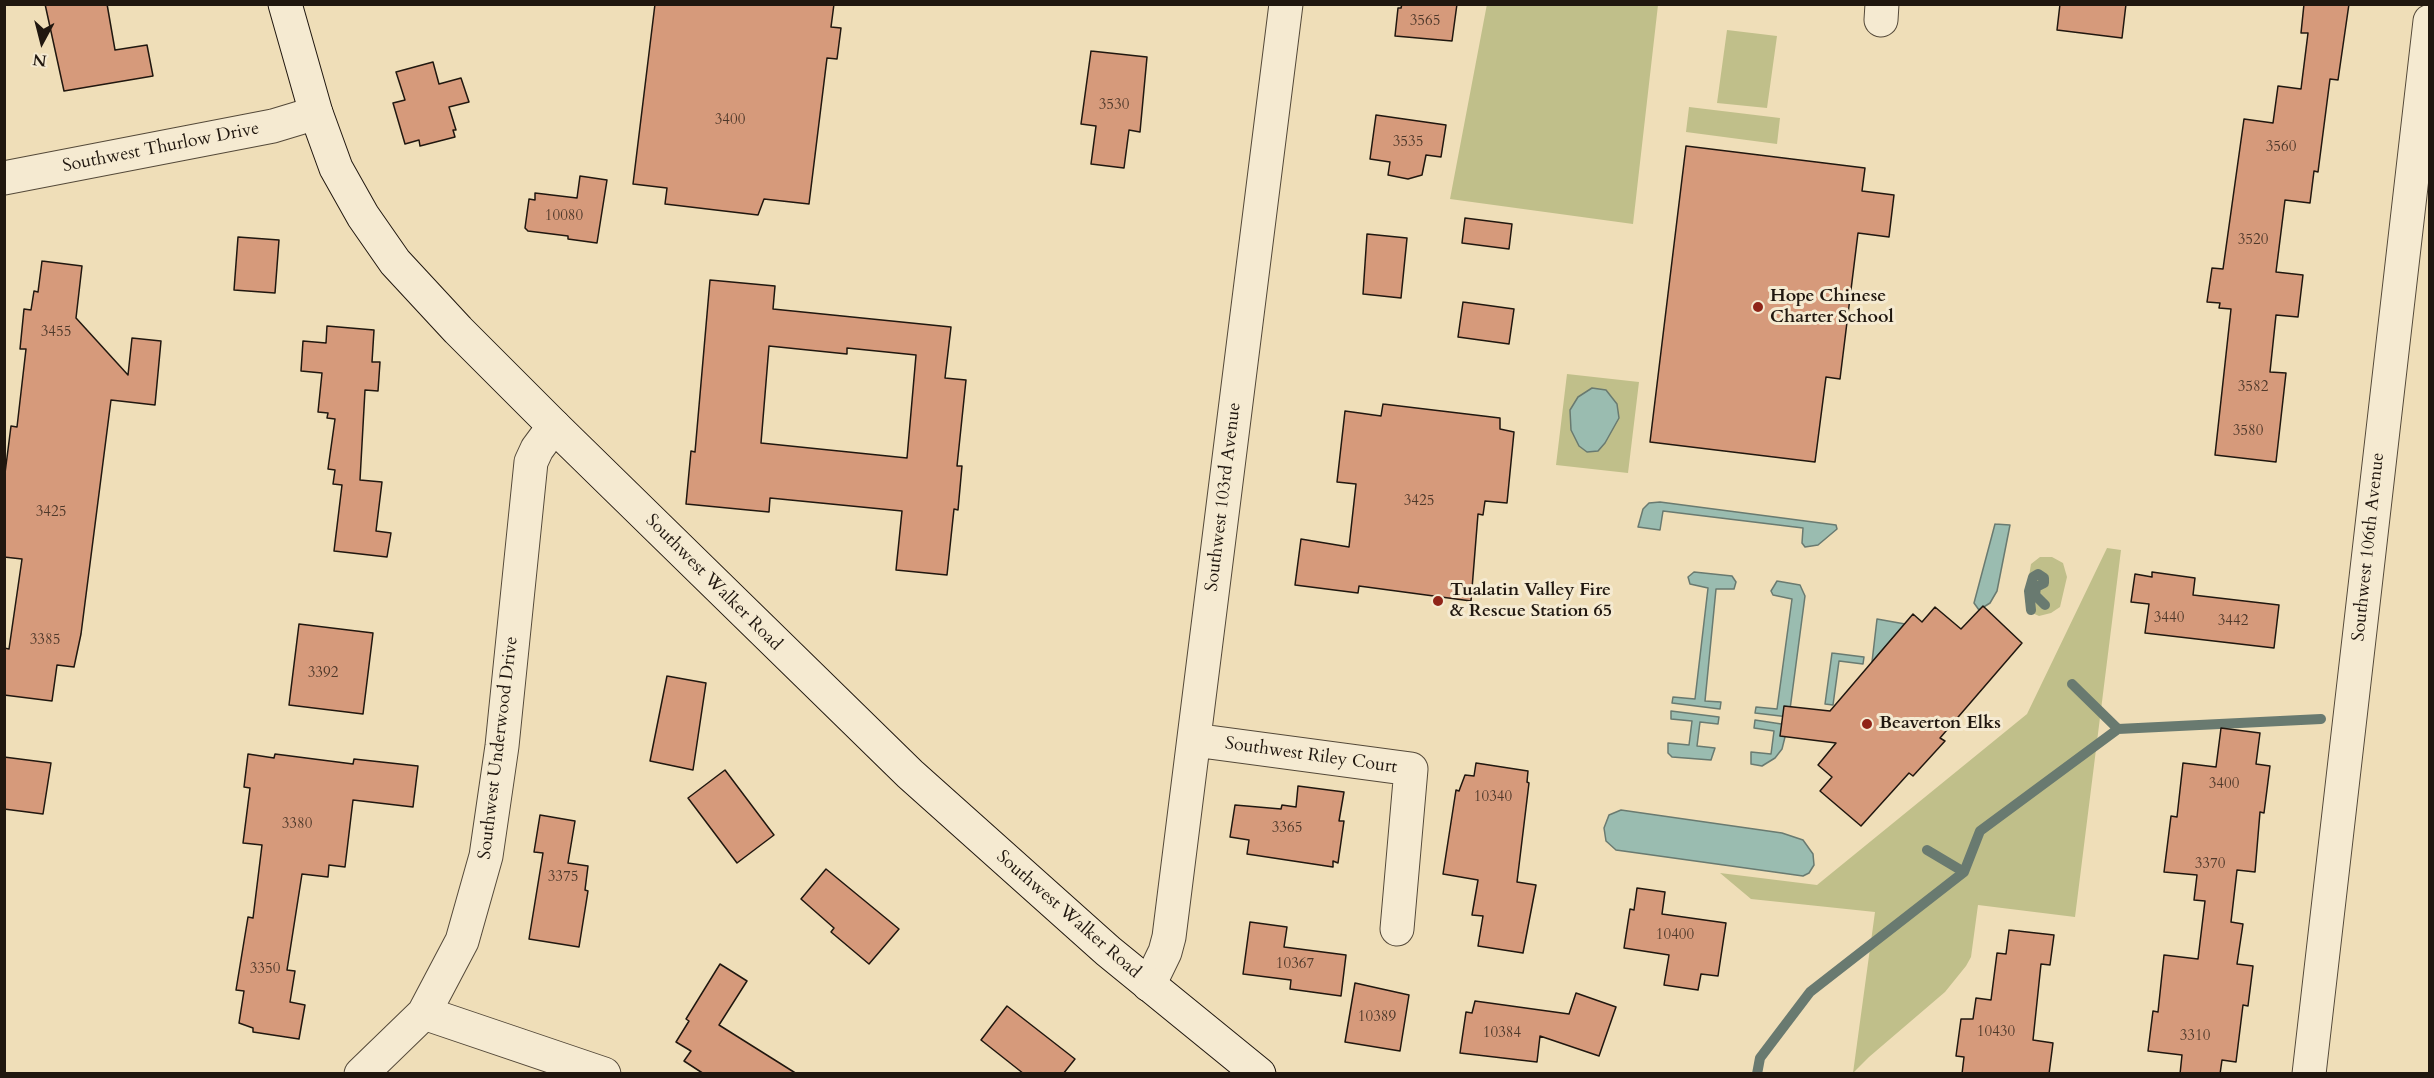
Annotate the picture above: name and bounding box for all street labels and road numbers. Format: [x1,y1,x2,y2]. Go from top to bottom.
street label: Southwest Thurlow Drive [61,118,261,178]
street label: Southwest 103rd Avenue [1202,401,1246,593]
street label: Southwest 106th Avenue [2348,452,2390,642]
street label: Southwest Walker Road [640,510,786,656]
street label: Southwest Underwood Drive [475,635,523,861]
street label: Southwest Riley Court [1224,733,1398,779]
street label: Southwest Walker Road [991,846,1145,984]

